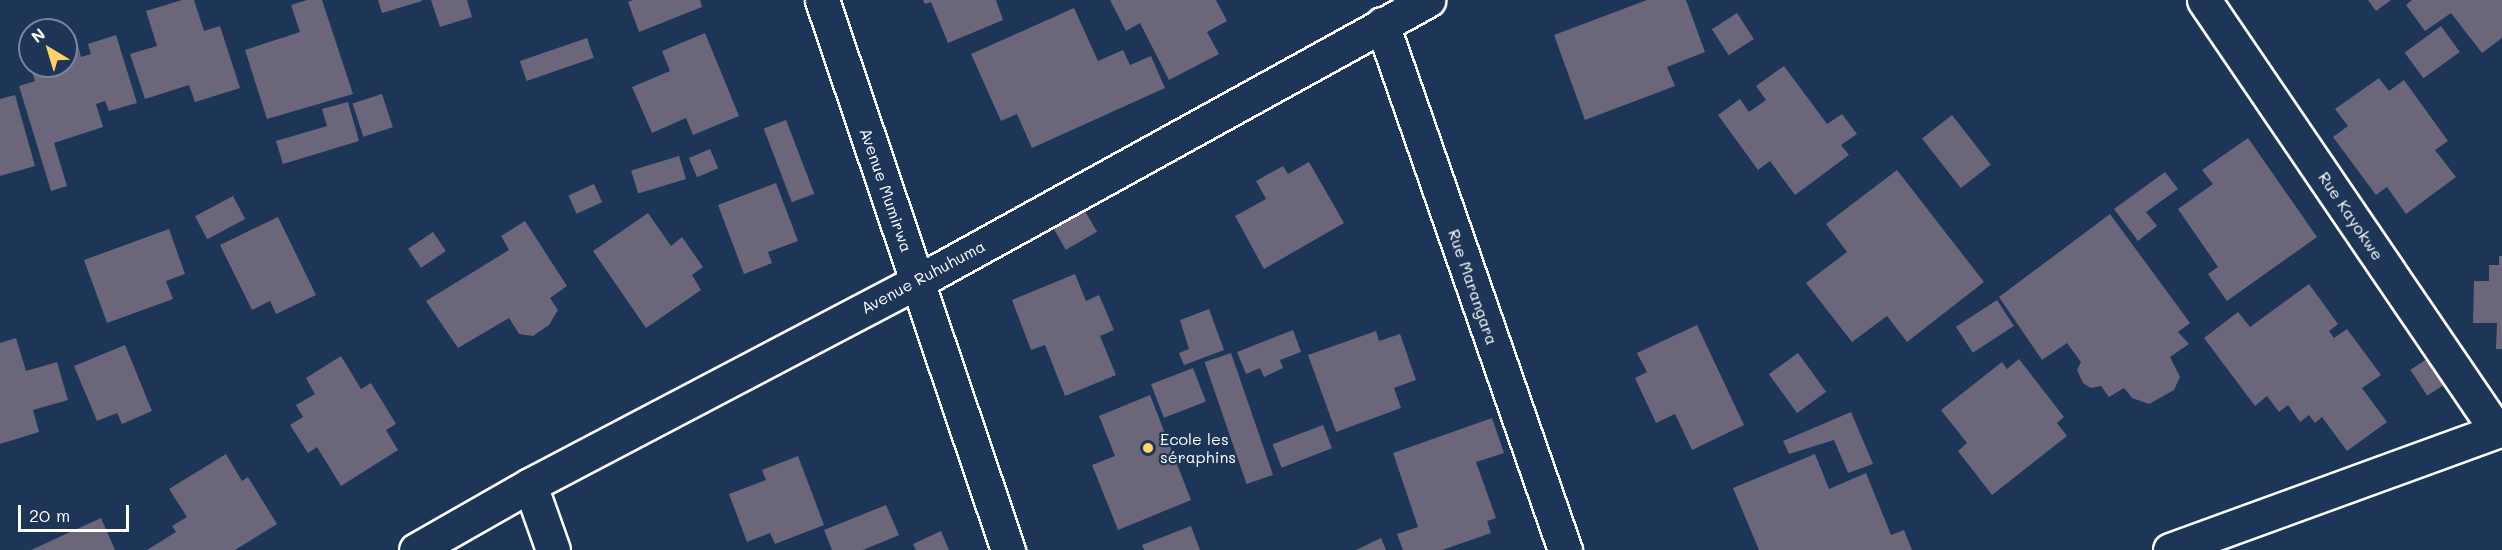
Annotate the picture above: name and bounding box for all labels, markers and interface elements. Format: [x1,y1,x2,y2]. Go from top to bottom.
north arrow [18,18,78,78]
text: N [27,23,49,47]
street label: Avenue Mumirwa [856,125,916,255]
street label: Rue Kayokwe [2314,168,2388,264]
street label: Rue Marangara [1444,227,1502,347]
street label: Avenue Ruhuhuma [858,236,988,318]
place label: Ecole les séraphins [1160,429,1236,467]
marker: Ecole les séraphins [1141,441,1155,455]
scale bar [21,493,132,531]
text: 20 m [29,503,70,527]

